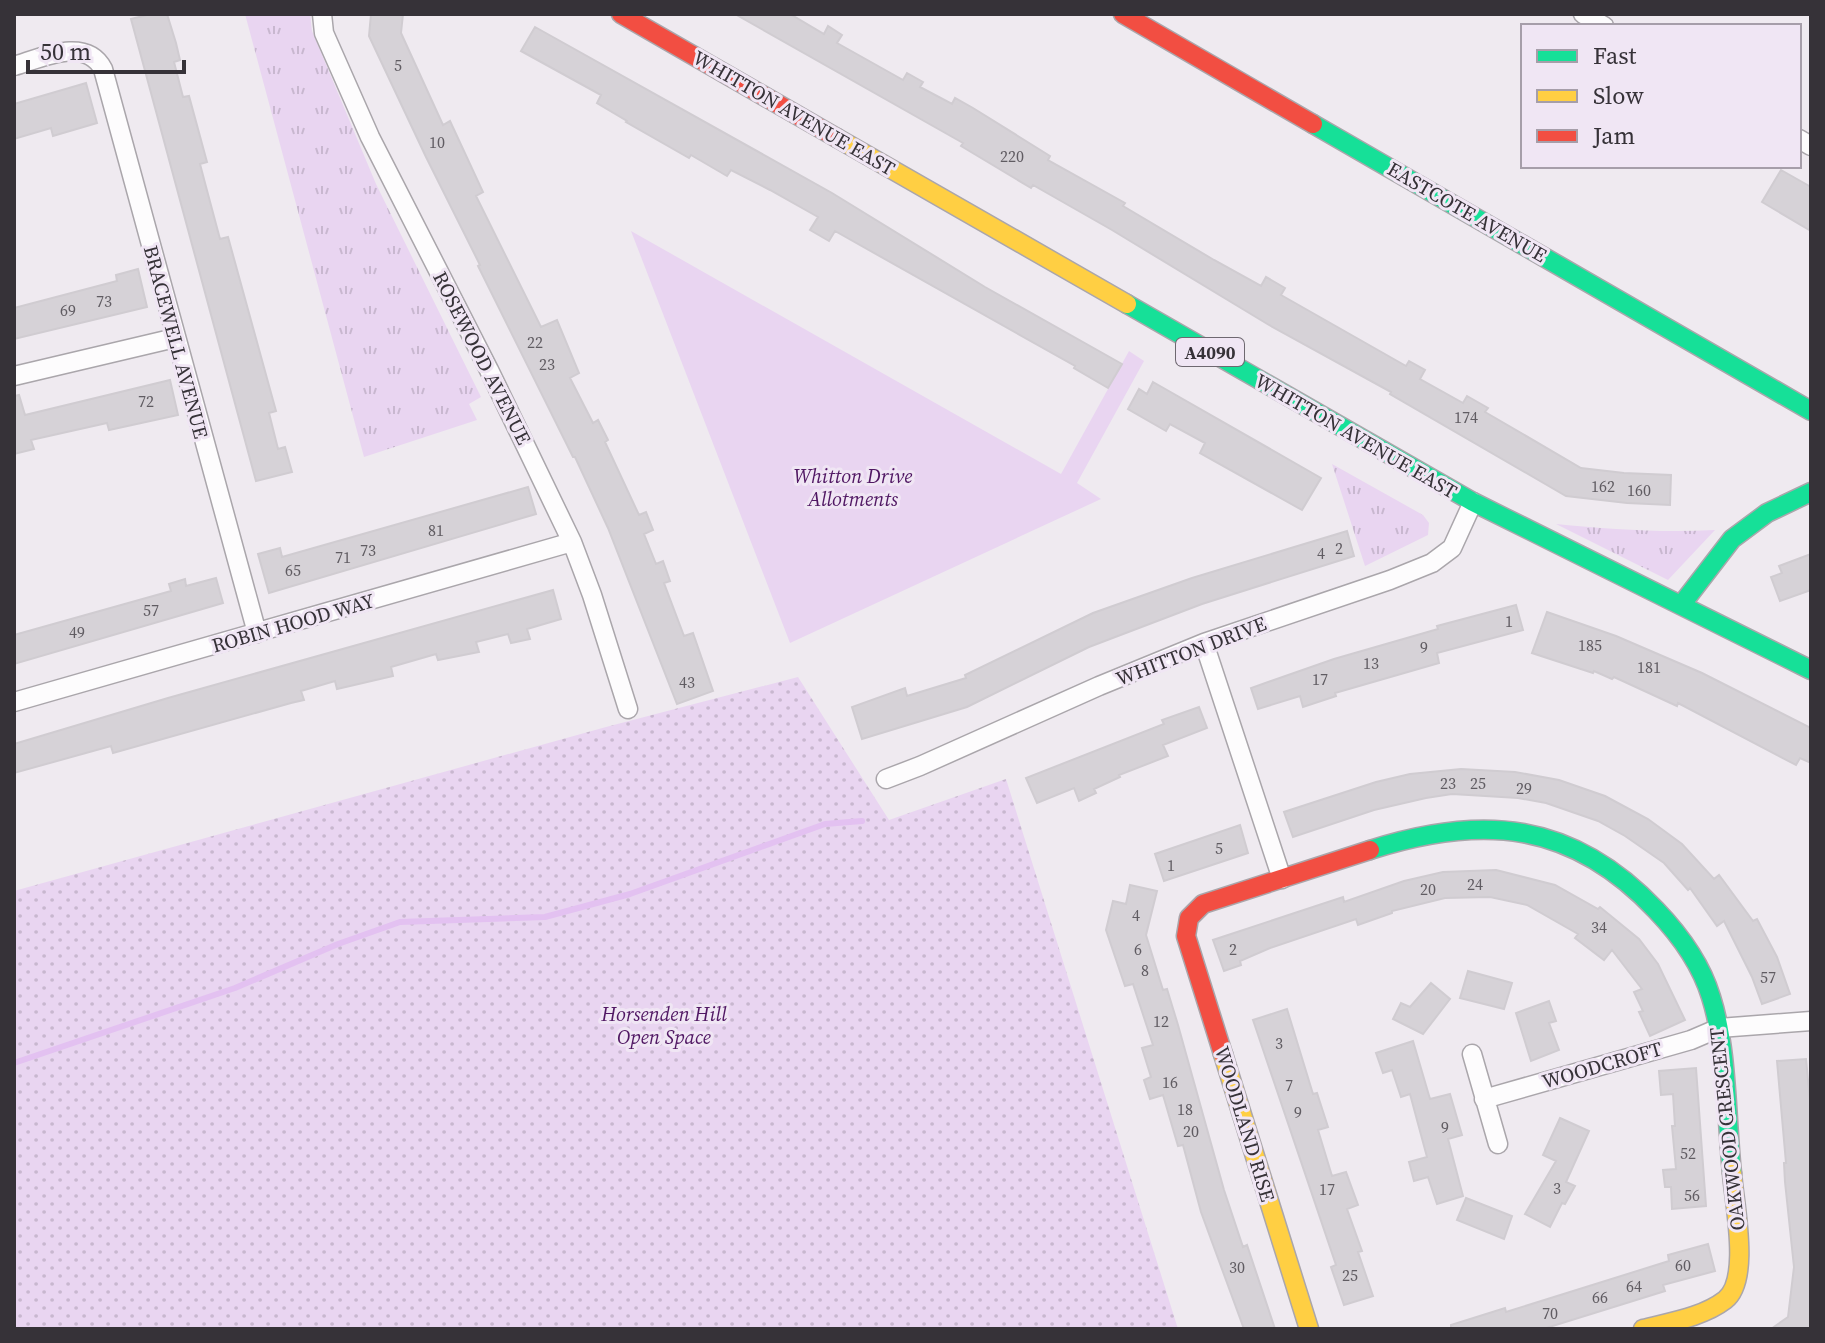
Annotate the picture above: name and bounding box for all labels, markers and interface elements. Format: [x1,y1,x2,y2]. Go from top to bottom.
scale bar [28,24,184,74]
legend [1521,24,1801,168]
text: 50 m [40,35,91,68]
text: Fast [1593,39,1637,72]
street label: WHITTON AVENUE EAST [688,44,900,182]
house number: 5 [394,54,402,76]
text: Slow [1593,79,1644,112]
text: Jam [1592,119,1635,152]
house number: 10 [429,131,445,153]
house number: 220 [1000,145,1024,167]
street label: EASTCOTE AVENUE [1382,155,1552,269]
street label: BRACEWELL AVENUE [137,242,215,442]
street label: ROSEWOOD AVENUE [426,267,538,449]
house number: 73 [96,290,112,312]
house number: 69 [60,299,76,321]
house number: 22 [527,331,543,353]
road number: A4090 [1176,338,1244,366]
house number: 23 [539,353,555,375]
street label: WHITTON AVENUE EAST [1250,367,1462,505]
house number: 72 [138,390,154,412]
house number: 174 [1454,406,1478,428]
park label: Whitton Drive Allotments [794,462,912,513]
house number: 162 [1591,475,1615,497]
house number: 160 [1627,479,1651,501]
house number: 81 [428,519,444,541]
house number: 2 [1335,537,1343,559]
house number: 73 [360,539,376,561]
house number: 4 [1317,542,1325,564]
house number: 71 [335,546,351,568]
house number: 65 [285,559,301,581]
street label: ROBIN HOOD WAY [208,586,378,660]
house number: 57 [143,599,159,621]
street label: WHITTON DRIVE [1112,609,1270,693]
house number: 1 [1505,610,1513,632]
house number: 49 [69,621,85,643]
house number: 185 [1578,634,1602,656]
house number: 9 [1420,636,1428,658]
house number: 13 [1363,652,1379,674]
house number: 181 [1637,656,1661,678]
house number: 17 [1312,668,1328,690]
house number: 43 [679,671,695,693]
house number: 23 [1440,772,1456,794]
house number: 25 [1470,772,1486,794]
house number: 29 [1516,777,1532,799]
house number: 5 [1215,837,1223,859]
house number: 1 [1167,854,1175,876]
house number: 24 [1467,873,1483,895]
house number: 20 [1420,878,1436,900]
house number: 4 [1132,904,1140,926]
house number: 34 [1591,916,1607,938]
house number: 6 [1134,938,1142,960]
house number: 2 [1229,938,1237,960]
house number: 8 [1141,959,1149,981]
house number: 57 [1760,966,1776,988]
park label: Horsenden Hill Open Space [600,1000,727,1051]
house number: 12 [1153,1010,1169,1032]
street label: OAKWOOD CRESCENT [1702,1026,1752,1232]
house number: 3 [1275,1032,1283,1054]
street label: WOODCROFT [1539,1035,1665,1095]
street label: WOODLAND RISE [1208,1043,1282,1205]
house number: 16 [1162,1071,1178,1093]
house number: 7 [1285,1074,1293,1096]
house number: 18 [1177,1098,1193,1120]
house number: 9 [1294,1101,1302,1123]
house number: 9 [1441,1116,1449,1138]
house number: 20 [1183,1120,1199,1142]
house number: 52 [1680,1142,1696,1164]
house number: 3 [1553,1177,1561,1199]
house number: 17 [1319,1178,1335,1200]
house number: 56 [1684,1184,1700,1206]
house number: 60 [1675,1254,1691,1276]
house number: 30 [1229,1256,1245,1278]
house number: 25 [1342,1264,1358,1286]
house number: 64 [1626,1275,1642,1297]
house number: 66 [1592,1286,1608,1308]
house number: 70 [1542,1302,1558,1324]

